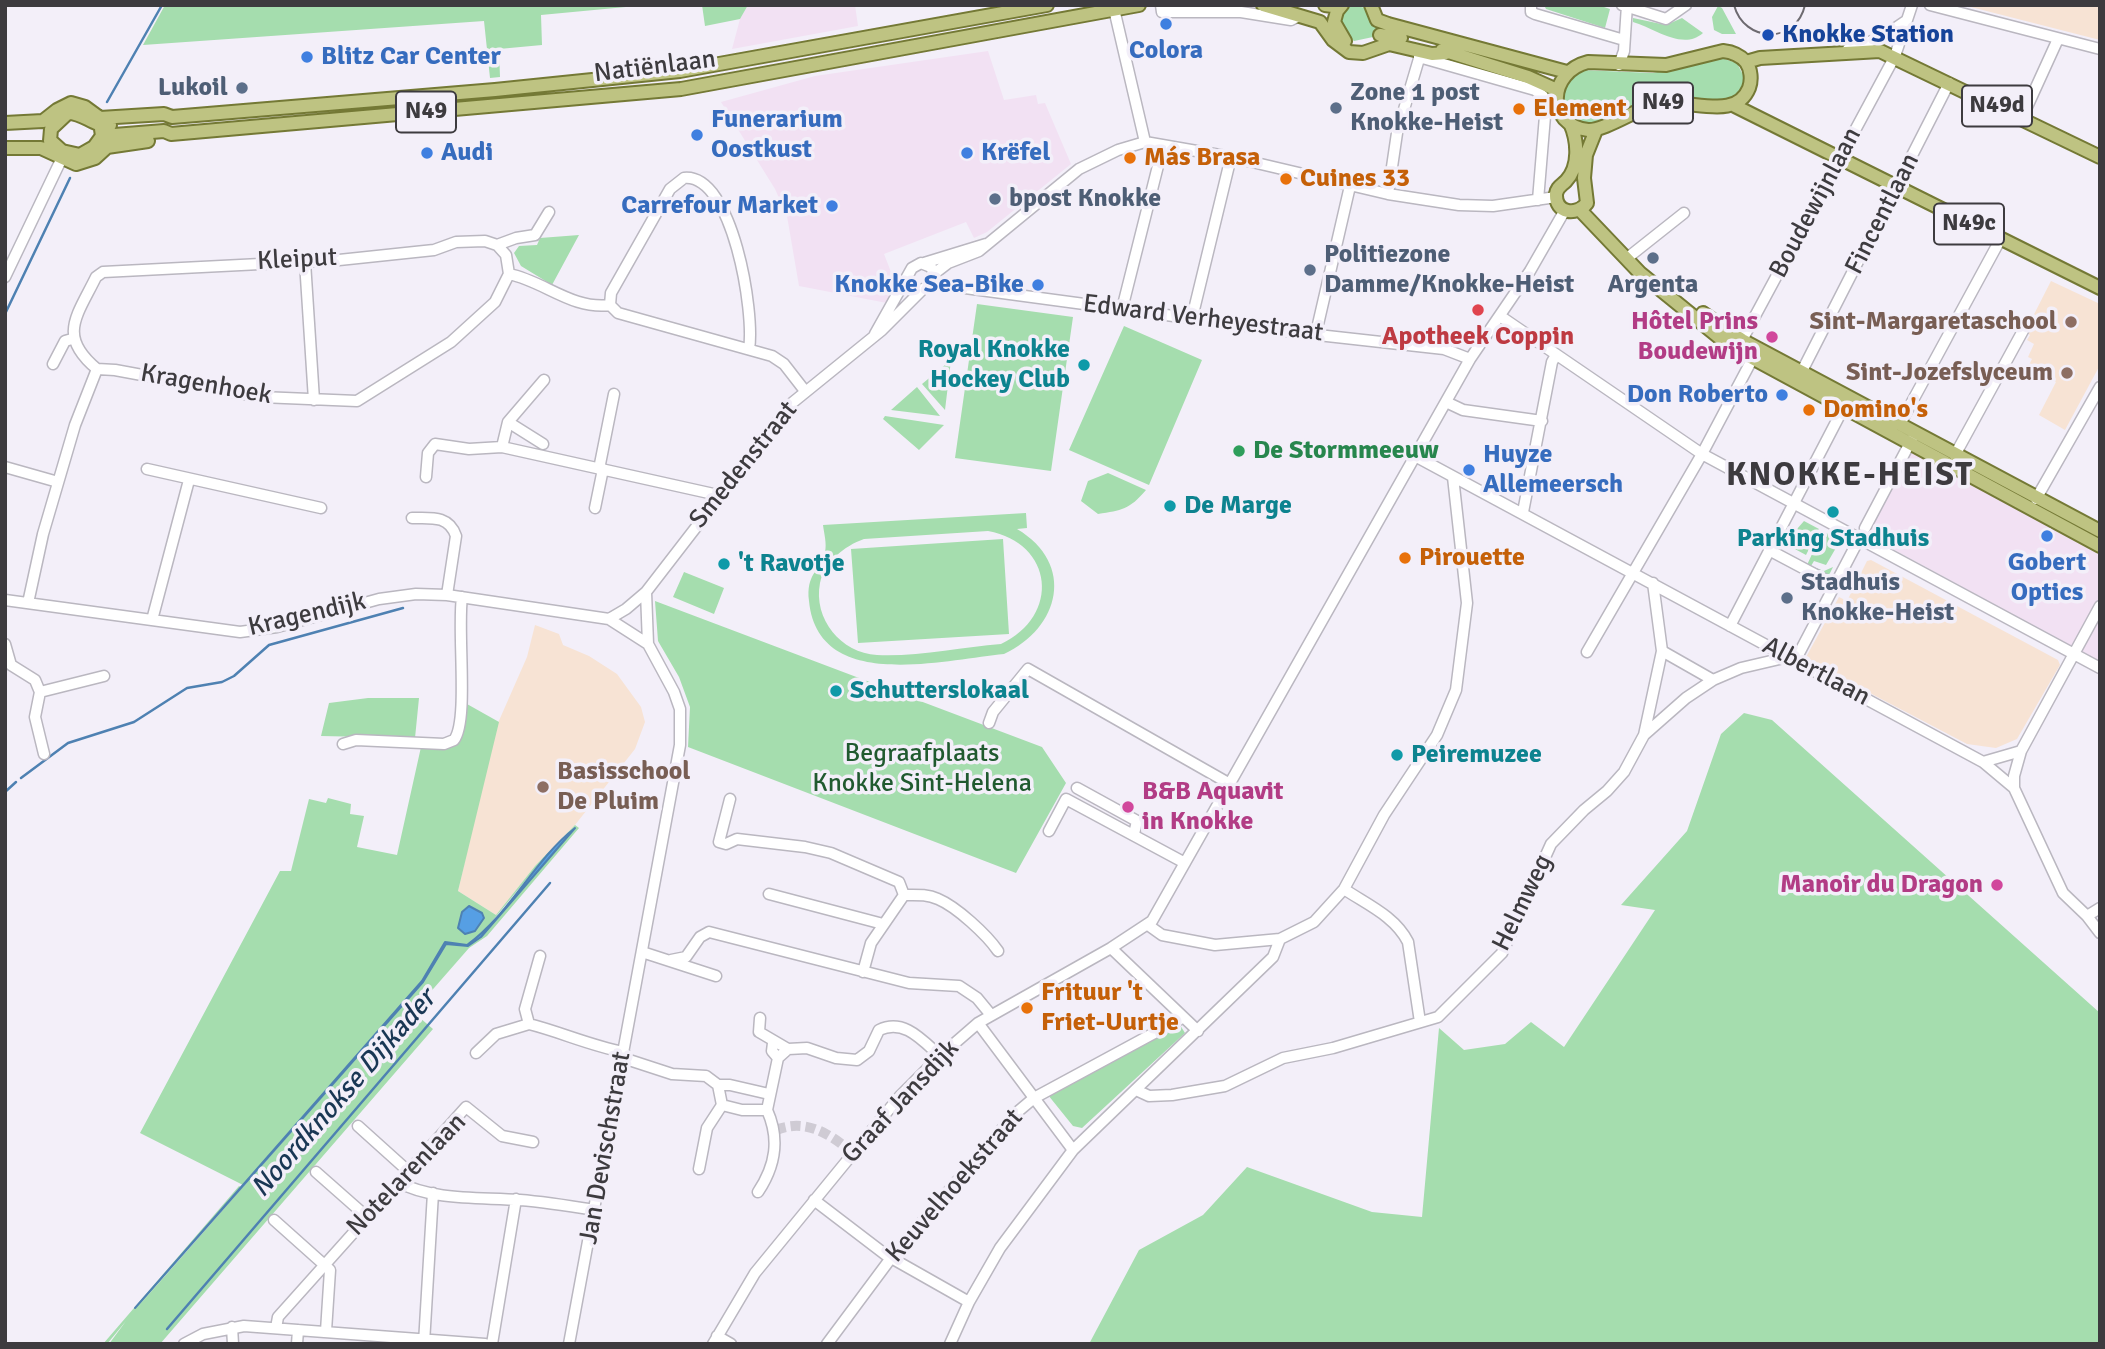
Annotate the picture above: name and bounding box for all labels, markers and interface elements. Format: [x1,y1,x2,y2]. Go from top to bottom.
marker: Colora [1158,16,1174,32]
place label: Knokke Station [1782,19,1954,51]
marker: Knokke Station [1760,27,1776,43]
place label: Colora [1129,35,1203,67]
place label: Blitz Car Center [321,41,501,73]
street label: Natiënlaan [592,44,718,90]
marker: Blitz Car Center [299,49,315,65]
place label: Lukoil [158,72,228,104]
place label: Zone 1 post Knokke-Heist [1350,77,1503,138]
marker: Lukoil [234,80,250,96]
road number: N49 [1633,82,1693,124]
road number: N49d [1962,86,2032,126]
road number: N49 [396,92,456,132]
place label: Element [1533,93,1627,125]
marker: Zone 1 post Knokke-Heist [1328,100,1344,116]
marker: Element [1511,101,1527,117]
place label: Funerarium Oostkust [711,104,843,166]
street label: Boudewijnlaan [1763,123,1869,283]
marker: Funerarium Oostkust [689,127,705,143]
place label: Audi [441,137,493,169]
place label: Krëfel [981,137,1050,169]
place label: Más Brasa [1144,142,1260,174]
marker: Audi [419,145,435,161]
marker: Krëfel [959,145,975,161]
street label: Fincentlaan [1839,148,1927,280]
marker: Más Brasa [1122,150,1138,166]
place label: Cuines 33 [1300,163,1410,195]
marker: Cuines 33 [1278,171,1294,187]
place label: bpost Knokke [1009,183,1161,215]
place label: Carrefour Market [621,190,818,222]
marker: bpost Knokke [987,191,1003,207]
marker: Carrefour Market [824,198,840,214]
road number: N49c [1934,204,2004,244]
place label: Politiezone Damme/Knokke-Heist [1324,239,1574,300]
street label: Kleiput [256,242,338,278]
marker: Argenta [1645,250,1661,266]
marker: Politiezone Damme/Knokke-Heist [1302,262,1318,278]
place label: Knokke Sea-Bike [834,269,1024,301]
place label: Argenta [1608,269,1698,301]
marker: Knokke Sea-Bike [1030,277,1046,293]
street label: Edward Verheyestraat [1081,289,1325,349]
marker: Apotheek Coppin [1470,302,1486,318]
place label: Hôtel Prins Boudewijn [1631,306,1758,368]
place label: Sint-Margaretaschool [1810,306,2057,338]
marker: Sint-Margaretaschool [2063,314,2079,330]
place label: Apotheek Coppin [1382,321,1574,353]
marker: Hôtel Prins Boudewijn [1764,329,1780,345]
place label: Royal Knokke Hockey Club [918,334,1070,396]
marker: Royal Knokke Hockey Club [1076,357,1092,373]
place label: Sint-Jozefslyceum [1846,357,2053,389]
street label: Kragenhoek [138,358,274,412]
marker: Sint-Jozefslyceum [2059,365,2075,381]
place label: Don Roberto [1627,379,1768,411]
marker: Don Roberto [1774,387,1790,403]
place label: Domino's [1823,394,1928,426]
street label: Smedenstraat [683,395,805,535]
marker: Domino's [1801,402,1817,418]
place label: De Stormmeeuw [1253,435,1439,467]
place label: Huyze Allemeersch [1483,439,1623,500]
marker: De Stormmeeuw [1231,443,1247,459]
district label: KNOKKE-HEIST [1727,456,1973,496]
marker: Huyze Allemeersch [1461,462,1477,478]
place label: De Marge [1184,490,1292,522]
marker: De Marge [1162,498,1178,514]
marker: Parking Stadhuis [1825,504,1841,520]
place label: Parking Stadhuis [1737,523,1929,555]
marker: Gobert Optics [2039,528,2055,544]
place label: Pirouette [1419,542,1525,574]
place label: Gobert Optics [2008,547,2086,608]
place label: 't Ravotje [738,548,845,580]
marker: Pirouette [1397,550,1413,566]
marker: 't Ravotje [716,556,732,572]
place label: Stadhuis Knokke-Heist [1801,567,1954,628]
street label: Kragendijk [245,586,369,644]
marker: Stadhuis Knokke-Heist [1779,590,1795,606]
street label: Albertlaan [1757,631,1875,713]
place label: Schutterslokaal [850,675,1029,707]
marker: Schutterslokaal [828,683,844,699]
park label: Begraafplaats Knokke Sint-Helena [812,738,1032,800]
place label: Peiremuzee [1411,739,1542,771]
marker: Peiremuzee [1389,747,1405,763]
place label: Basisschool De Pluim [557,756,690,818]
place label: B&B Aquavit in Knokke [1142,776,1284,838]
marker: Basisschool De Pluim [535,779,551,795]
marker: B&B Aquavit in Knokke [1120,799,1136,815]
street label: Helmweg [1486,850,1560,956]
place label: Manoir du Dragon [1780,869,1983,901]
marker: Manoir du Dragon [1989,877,2005,893]
place label: Frituur 't Friet-Uurtje [1041,977,1179,1038]
water label: Noordknokse Dijkader [245,983,443,1205]
marker: Frituur 't Friet-Uurtje [1019,1000,1035,1016]
street label: Graaf Jansdijk [836,1034,966,1170]
street label: Jan Devischstraat [574,1049,638,1247]
street label: Keuvelhoekstraat [880,1103,1030,1269]
street label: Notelarenlaan [341,1107,473,1243]

